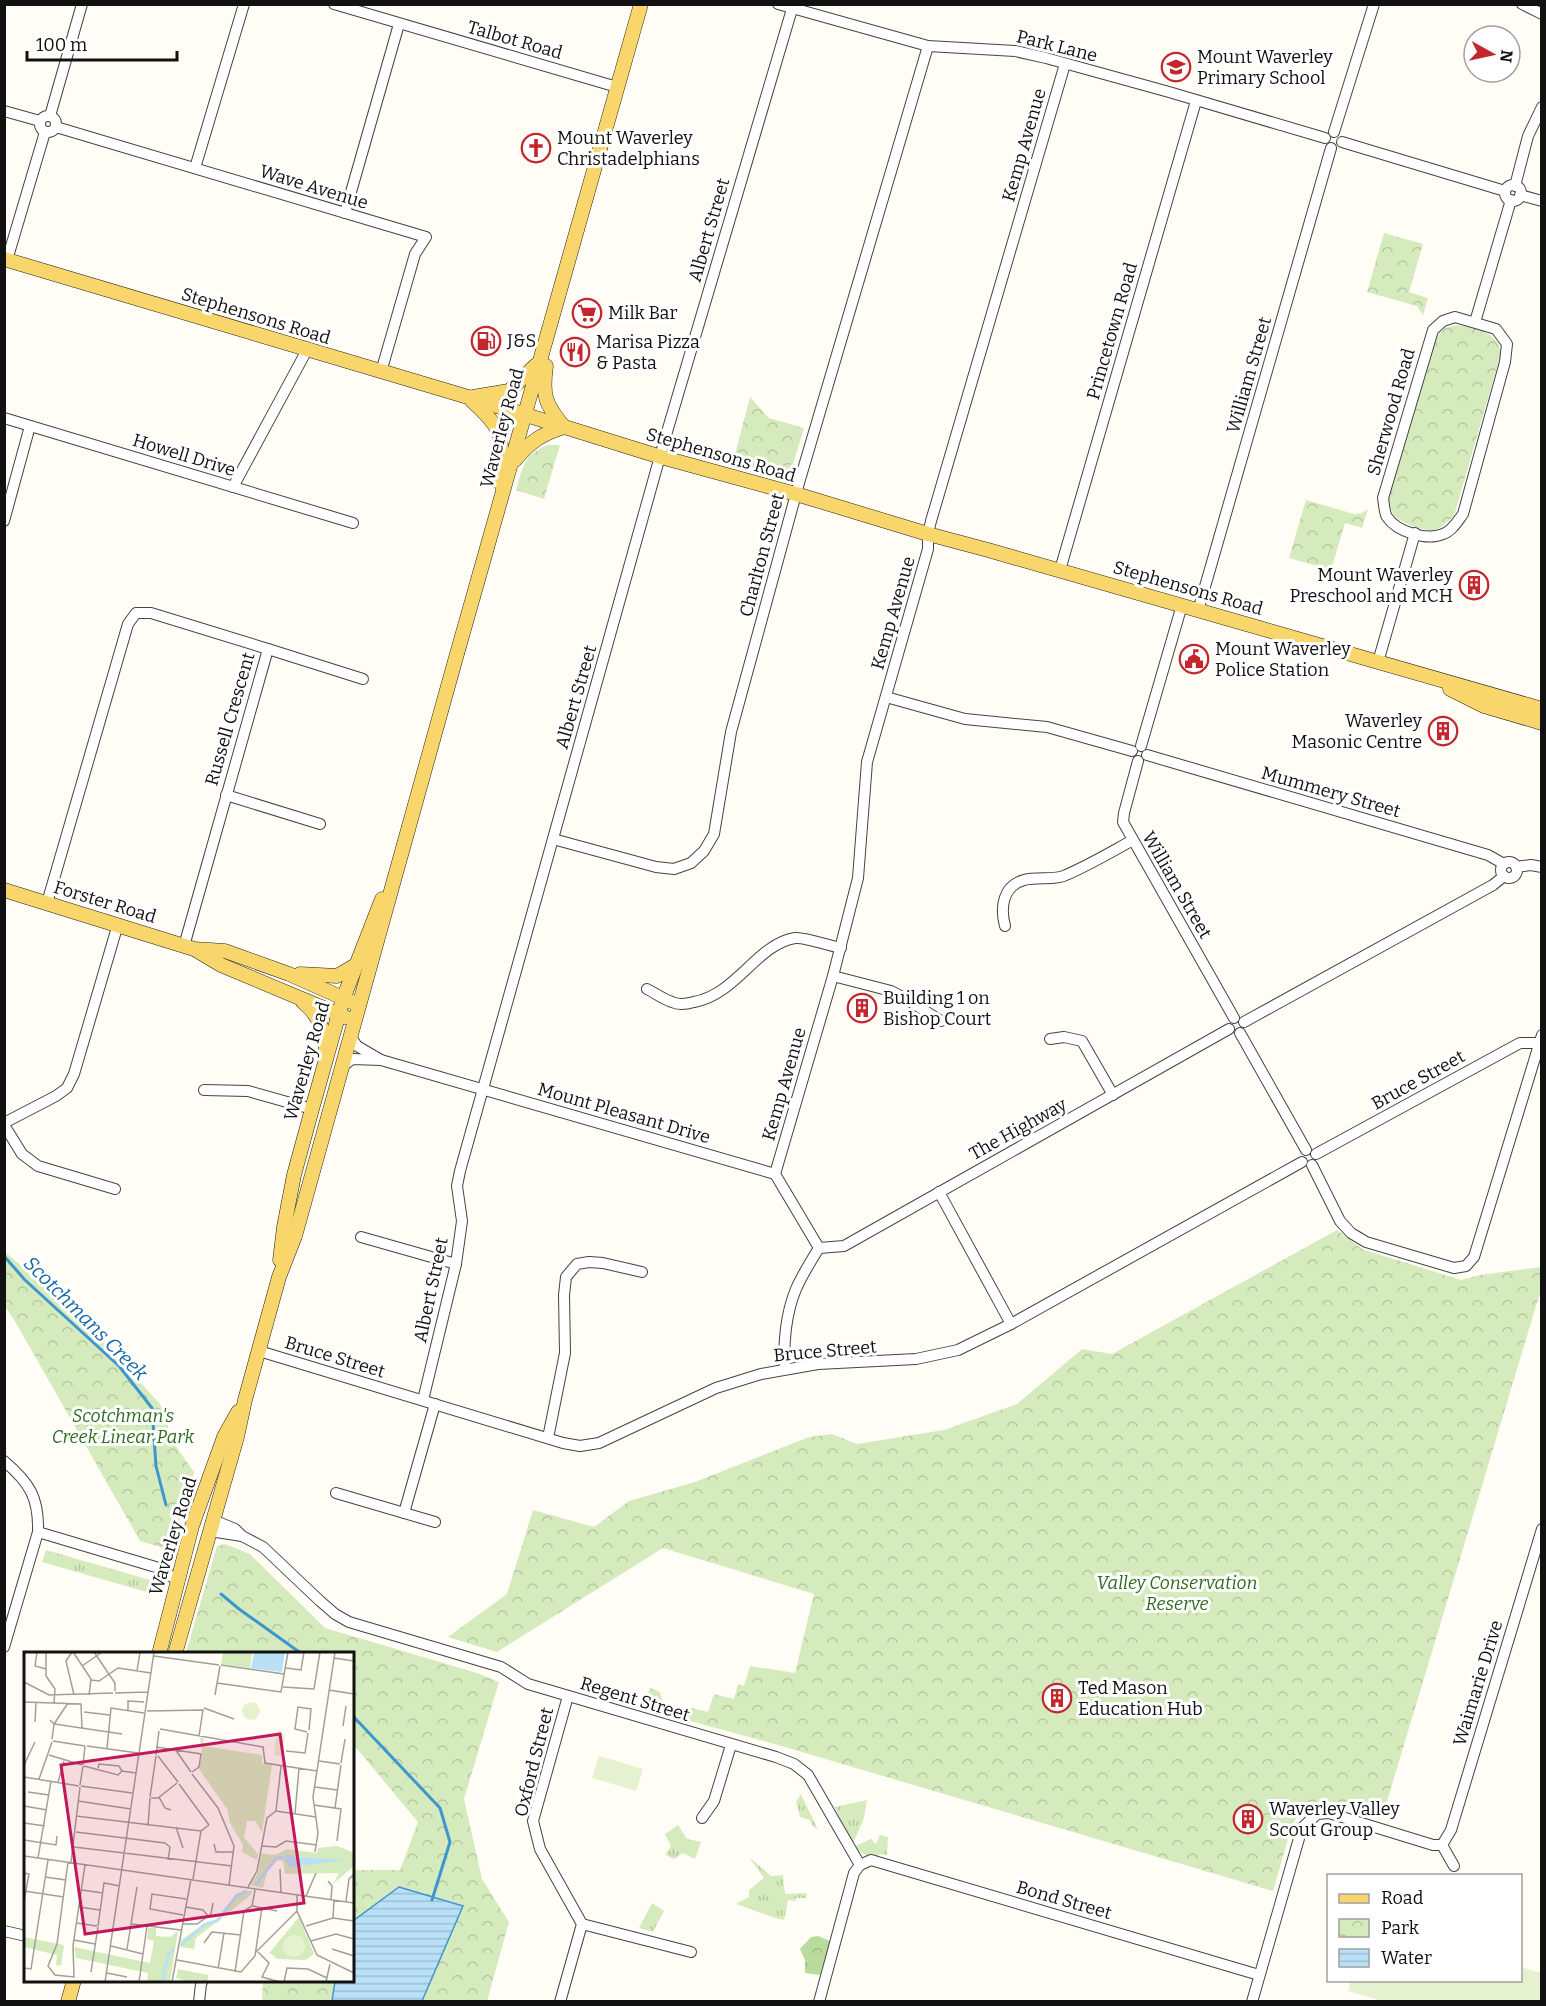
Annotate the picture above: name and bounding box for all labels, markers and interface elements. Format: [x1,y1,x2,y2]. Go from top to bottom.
street label: Talbot Road [465,16,565,64]
scale bar [27,24,177,62]
north arrow [1462,24,1522,84]
street label: Park Lane [1014,25,1100,67]
text: 100 m [36,34,87,56]
place label: Mount Waverley Primary School [1197,46,1333,89]
text: N [1496,49,1517,63]
school or university icon: Mount Waverley Primary School [1160,51,1192,83]
street label: Kemp Avenue [997,86,1051,204]
place label: Mount Waverley Christadelphians [557,127,700,170]
church icon: Mount Waverley Christadelphians [520,132,552,164]
street label: Wave Avenue [257,160,371,214]
street label: Albert Street [684,175,734,284]
street label: Princetown Road [1082,260,1142,402]
street label: Stephensons Road [179,283,334,349]
supermarket icon: Milk Bar [571,297,603,329]
place label: Milk Bar [608,302,677,324]
street label: William Street [1222,314,1276,436]
fuel station icon: J&S [470,325,502,357]
place label: J&S [506,330,536,352]
place label: Marisa Pizza & Pasta [596,331,700,374]
restaurant icon: Marisa Pizza & Pasta [559,336,591,368]
street label: Sherwood Road [1362,346,1420,478]
street label: Waverley Road [475,365,529,490]
street label: Stephensons Road [644,423,799,487]
street label: Howell Drive [130,429,238,481]
street label: Charlton Street [735,490,789,619]
street label: Kemp Avenue [866,554,920,672]
street label: Stephensons Road [1111,556,1266,620]
place label: Mount Waverley Preschool and MCH [1289,564,1453,607]
building icon: Mount Waverley Preschool and MCH [1458,569,1490,601]
place label: Mount Waverley Police Station [1215,638,1351,681]
street label: Albert Street [551,642,601,751]
public building icon: Mount Waverley Police Station [1178,643,1210,675]
street label: Russell Crescent [200,649,260,788]
place label: Waverley Masonic Centre [1292,710,1422,753]
building icon: Waverley Masonic Centre [1427,715,1459,747]
street label: Mummery Street [1259,762,1403,822]
street label: William Street [1137,828,1217,943]
street label: Forster Road [51,876,159,928]
place label: Building 1 on Bishop Court [883,987,992,1030]
building icon: Building 1 on Bishop Court [846,992,878,1024]
street label: Waverley Road [279,999,335,1123]
street label: Kemp Avenue [757,1025,811,1143]
street label: Bruce Street [1367,1045,1469,1115]
street label: Mount Pleasant Drive [535,1078,713,1148]
street label: The Highway [965,1093,1071,1165]
street label: Albert Street [409,1235,453,1345]
water label: Scotchmans Creek [19,1251,153,1385]
street label: Bruce Street [282,1331,388,1383]
street label: Bruce Street [773,1335,878,1366]
park label: Scotchman's Creek Linear Park [52,1405,194,1448]
street label: Waverley Road [144,1474,202,1598]
park label: Valley Conservation Reserve [1097,1572,1257,1615]
street label: Waimarie Drive [1448,1618,1508,1748]
inset map [24,1652,354,1982]
street label: Regent Street [578,1672,693,1726]
place label: Ted Mason Education Hub [1078,1677,1203,1720]
building icon: Ted Mason Education Hub [1041,1682,1073,1714]
street label: Oxford Street [510,1705,558,1819]
place label: Waverley Valley Scout Group [1269,1798,1400,1841]
building icon: Waverley Valley Scout Group [1232,1803,1264,1835]
legend [1327,1874,1522,1982]
street label: Bond Street [1014,1876,1115,1924]
text: Road [1381,1887,1424,1909]
text: Park [1381,1917,1420,1939]
text: Water [1381,1947,1432,1969]

